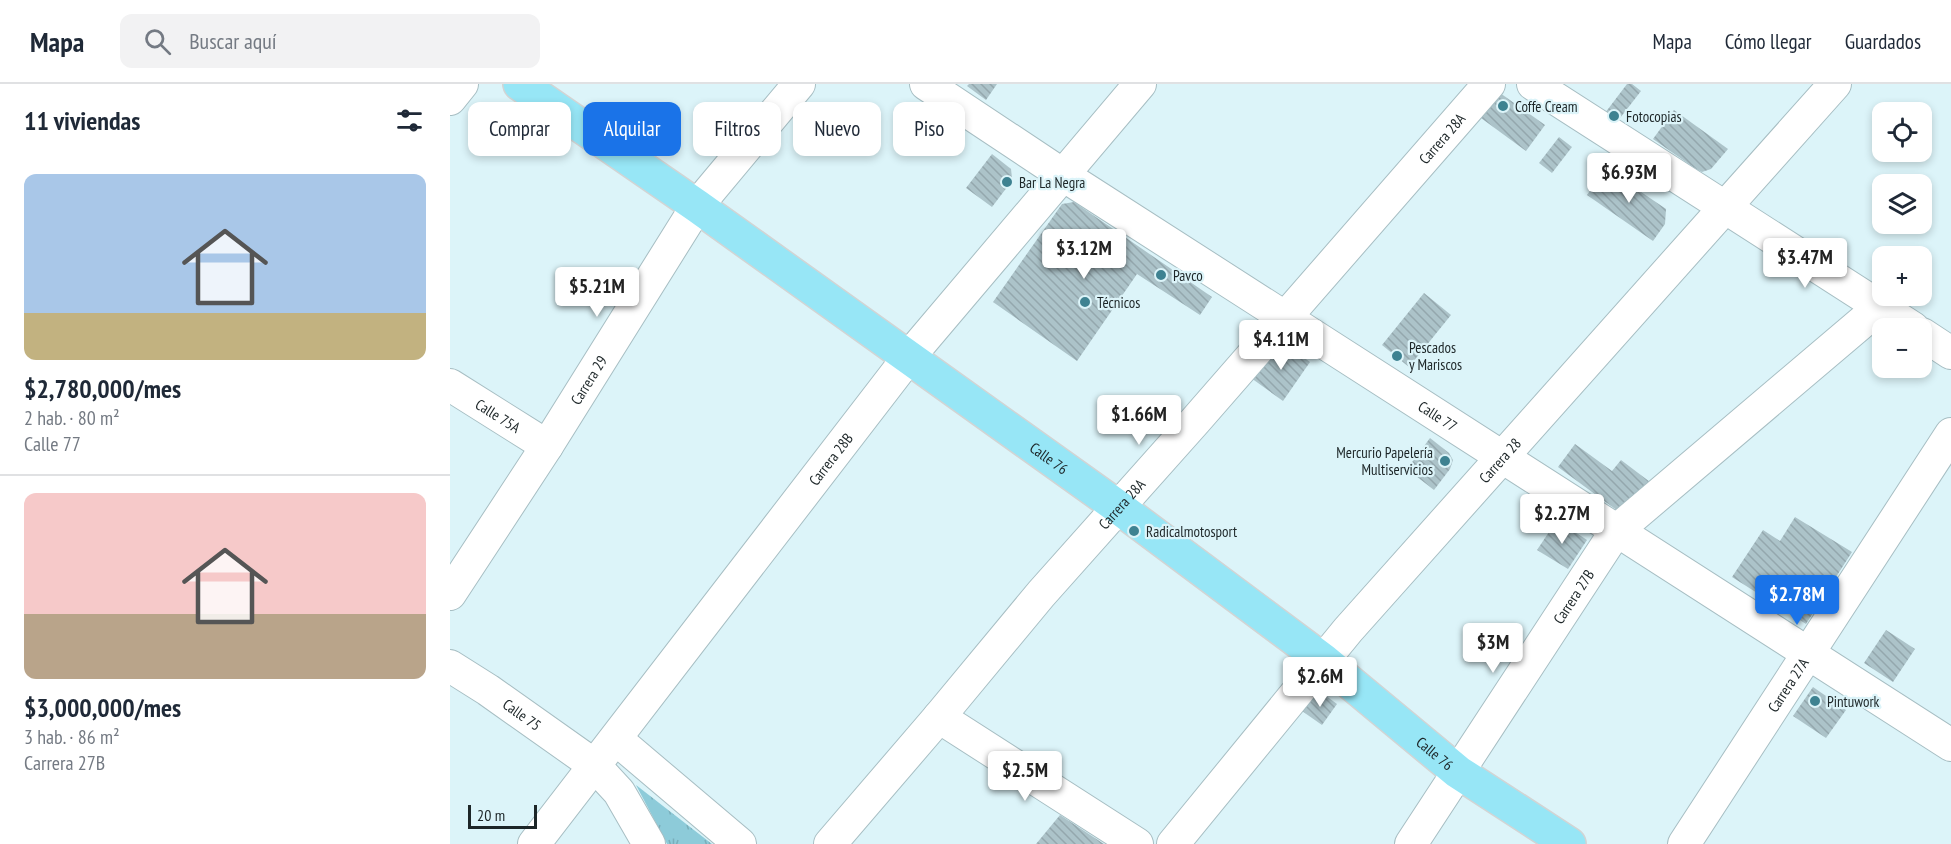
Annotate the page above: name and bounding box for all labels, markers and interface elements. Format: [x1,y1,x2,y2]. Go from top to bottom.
search box [120,14,540,68]
text: Mapa [30,23,84,60]
icon: search [141,25,174,58]
text: Buscar aquí [189,27,277,55]
text: Mapa [1653,28,1692,55]
text: Cómo llegar [1725,28,1812,55]
text: Guardados [1845,28,1921,55]
place label: Coffe Cream [1515,97,1578,116]
marker: Coffe Cream [1496,99,1510,113]
chip: Comprar [468,102,571,156]
chip: Alquilar [583,102,681,156]
chip: Filtros [693,102,781,156]
chip: Nuevo [793,102,881,156]
chip: Piso [893,102,965,156]
map controls [1872,102,1932,378]
button: locate [1872,102,1932,162]
text: 11 viviendas [24,104,140,137]
icon: filters [393,104,426,137]
place label: Fotocopias [1626,107,1682,126]
street label: Carrera 28A [1414,108,1470,168]
marker: Fotocopias [1607,109,1621,123]
pin: $6.93M [1580,153,1678,204]
text: $6.93M [1601,159,1657,185]
place label: Bar La Negra [1019,173,1085,192]
button: layers [1872,174,1932,234]
marker: Bar La Negra [1000,175,1014,189]
icon: home [171,213,279,321]
pin: $3.12M [1035,229,1133,280]
text: $3.12M [1056,235,1112,261]
pin: $3.47M [1756,238,1854,289]
text: $3.47M [1777,244,1833,270]
button: + [1872,246,1932,306]
place label: Pavco [1173,266,1203,285]
pin: $5.21M [548,267,646,318]
marker: Pavco [1154,268,1168,282]
text: $5.21M [569,273,625,299]
place label: Técnicos [1097,293,1140,312]
marker: Técnicos [1078,295,1092,309]
button: − [1872,318,1932,378]
pin: $4.11M [1232,320,1330,371]
text: $4.11M [1253,326,1309,352]
place label: Pescados y Mariscos [1409,338,1462,374]
marker: Pescados y Mariscos [1390,349,1404,363]
street label: Carrera 29 [566,352,611,408]
text: $2,780,000/mes [24,372,181,405]
street label: Calle 75A [472,394,525,437]
pin: $1.66M [1090,395,1188,446]
street label: Calle 77 [1415,396,1461,435]
text: $1.66M [1111,401,1167,427]
text: 2 hab. · 80 m² [24,405,120,431]
street label: Carrera 28B [804,429,857,489]
text: Calle 77 [24,431,81,457]
street label: Carrera 28 [1474,434,1525,487]
street label: Calle 76 [1026,438,1072,478]
place label: Mercurio Papelería Multiservicios [1336,443,1433,479]
marker: Mercurio Papelería Multiservicios [1438,454,1452,468]
street label: Carrera 28A [1094,474,1149,533]
pin: $2.27M [1513,494,1611,545]
text: $2.27M [1534,500,1590,526]
place label: Radicalmotosport [1146,522,1237,541]
marker: Radicalmotosport [1127,524,1141,538]
icon: home [171,532,279,640]
street label: Carrera 27B [1548,566,1598,627]
pin: $2.78M [1748,575,1846,626]
text: $2.78M [1769,581,1825,607]
pin: $3M [1464,623,1522,674]
text: $3M [1477,629,1509,655]
street label: Carrera 27A [1763,653,1813,715]
pin: $2.6M [1278,657,1362,708]
text: $2.6M [1297,663,1343,689]
text: $3,000,000/mes [24,691,181,724]
place label: Pintuwork [1827,692,1880,711]
street label: Calle 75 [499,694,545,734]
marker: Pintuwork [1808,694,1822,708]
text: 3 hab. · 86 m² [24,724,120,750]
street label: Calle 76 [1413,732,1458,774]
text: Carrera 27B [24,750,105,776]
pin: $2.5M [983,751,1067,802]
text: $2.5M [1002,757,1048,783]
scale bar [468,802,537,830]
text: 20 m [477,805,505,825]

